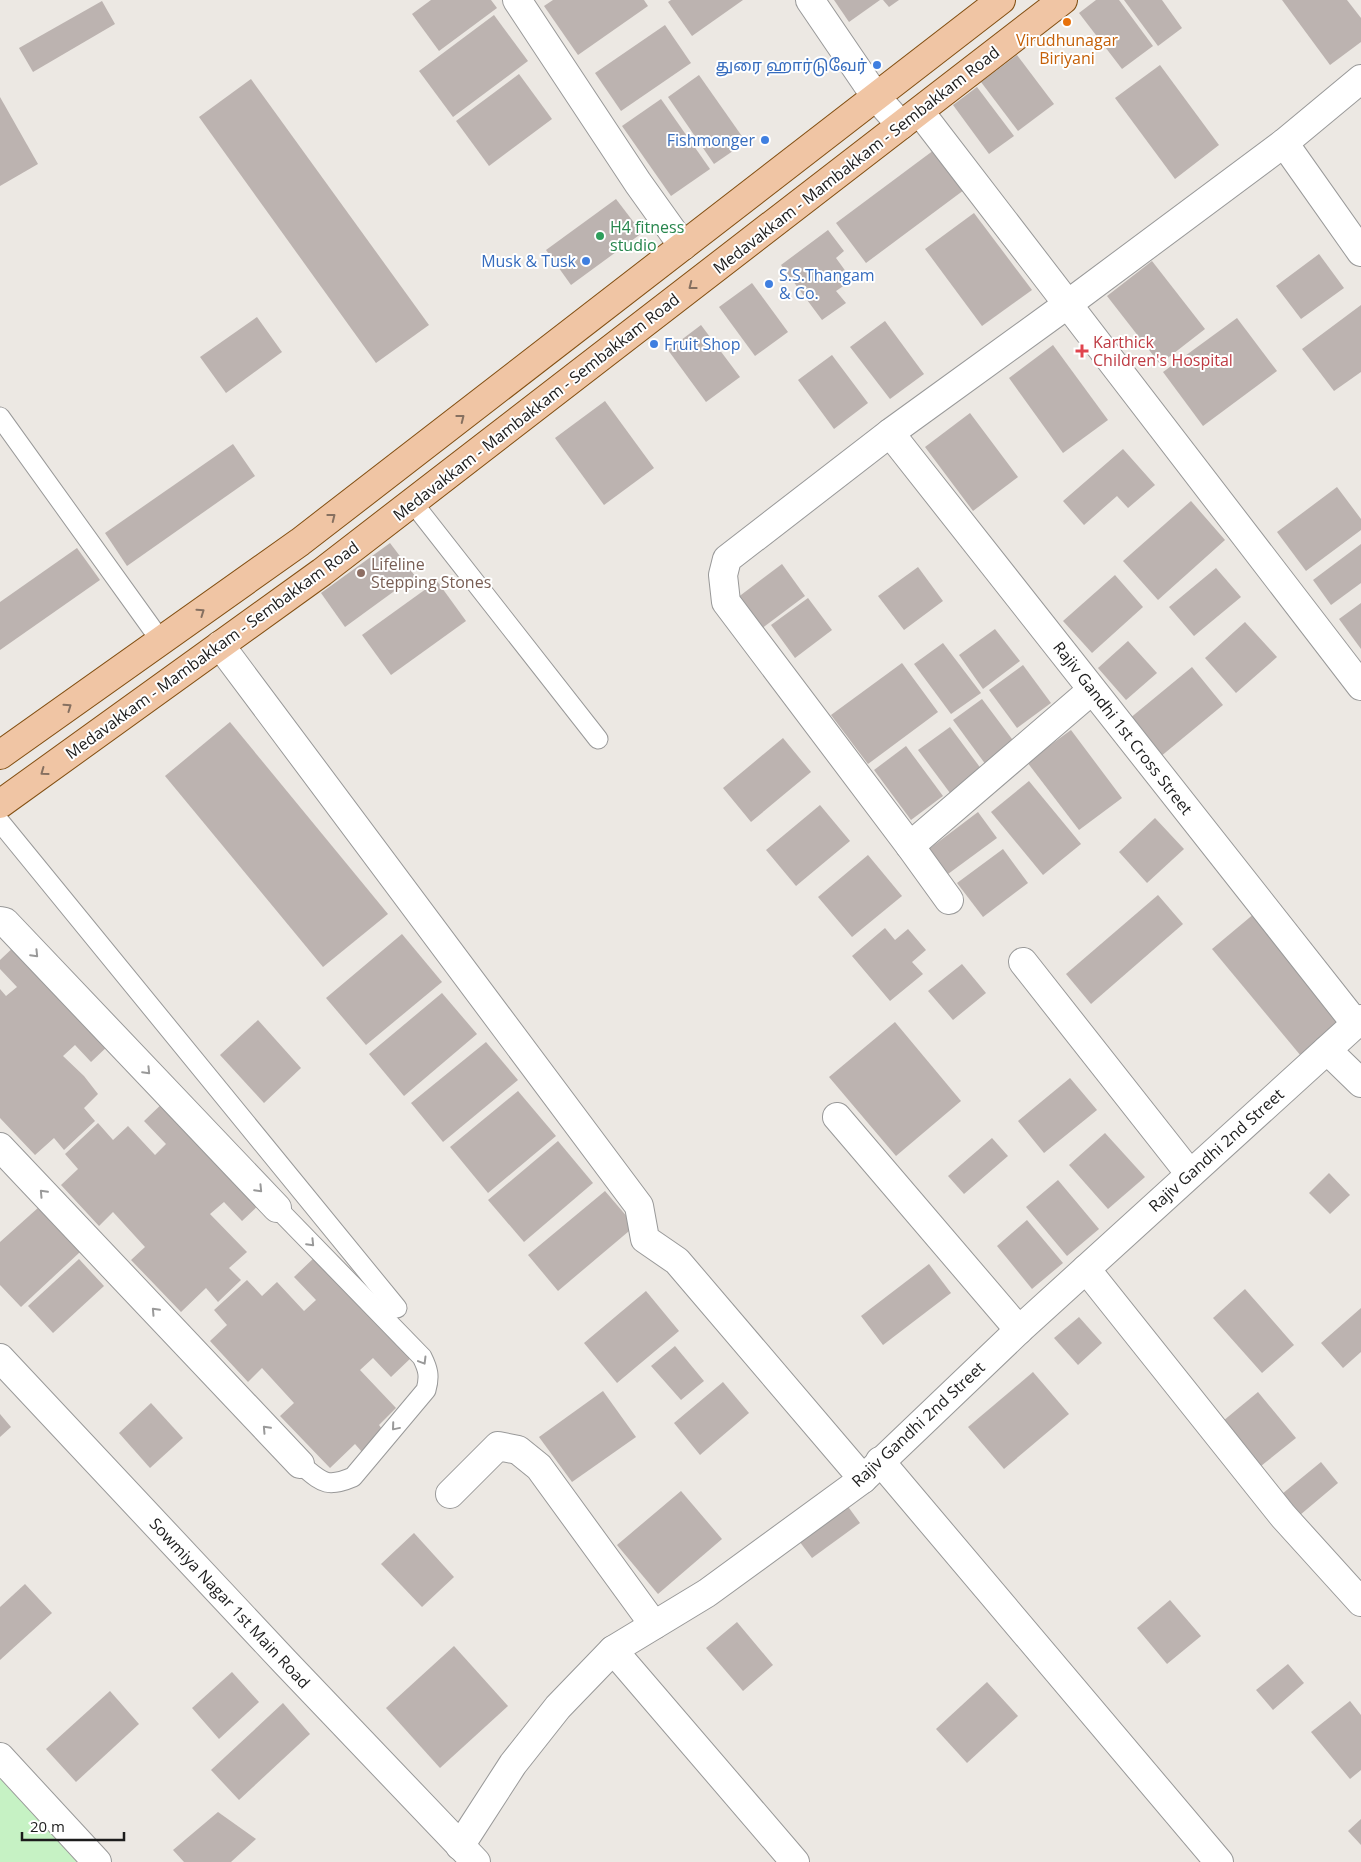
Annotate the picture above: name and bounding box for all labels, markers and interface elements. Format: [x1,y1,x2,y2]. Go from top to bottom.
marker: Virudhunagar Biriyani [1061,16,1073,28]
place label: Virudhunagar Biriyani [1016,29,1119,69]
street label: Medavakkam - Mambakkam - Sembakkam Road [708,41,1004,279]
place label: துரை ஹார்டுவேர் [716,54,867,77]
marker: துரை ஹார்டுவேர் [871,59,883,71]
place label: Fishmonger [667,129,755,151]
marker: Fishmonger [759,134,771,146]
place label: H4 fitness studio [610,216,684,256]
marker: H4 fitness studio [594,230,606,242]
place label: Musk & Tusk [481,250,577,272]
marker: Musk & Tusk [580,255,592,267]
place label: S.S.Thangam & Co. [779,264,875,304]
marker: S.S.Thangam & Co. [763,278,775,290]
one-way arrow [689,281,698,289]
street label: Medavakkam - Mambakkam - Sembakkam Road [388,288,684,526]
place label: Karthick Children's Hospital [1093,331,1233,371]
place label: Fruit Shop [664,333,741,355]
marker: Fruit Shop [648,338,660,350]
marker: Karthick Children's Hospital [1075,344,1089,358]
one-way arrow [455,415,465,424]
one-way arrow [326,515,335,523]
street label: Medavakkam - Mambakkam - Sembakkam Road [61,536,363,764]
place label: Lifeline Stepping Stones [371,553,491,593]
marker: Lifeline Stepping Stones [355,567,367,579]
one-way arrow [195,609,204,619]
street label: Rajiv Gandhi 1st Cross Street [1048,637,1198,819]
one-way arrow [62,704,72,713]
one-way arrow [40,766,50,775]
one-way arrow [29,948,38,957]
one-way arrow [141,1066,150,1075]
street label: Rajiv Gandhi 2nd Street [1144,1083,1289,1217]
one-way arrow [253,1183,262,1192]
one-way arrow [40,1189,49,1198]
one-way arrow [306,1237,315,1246]
one-way arrow [152,1307,161,1316]
one-way arrow [417,1355,427,1364]
street label: Rajiv Gandhi 2nd Street [847,1356,990,1492]
one-way arrow [392,1421,400,1430]
one-way arrow [263,1425,272,1434]
street label: Sowmiya Nagar 1st Main Road [145,1513,315,1693]
scale bar [22,1810,125,1842]
text: 20 m [30,1816,65,1836]

